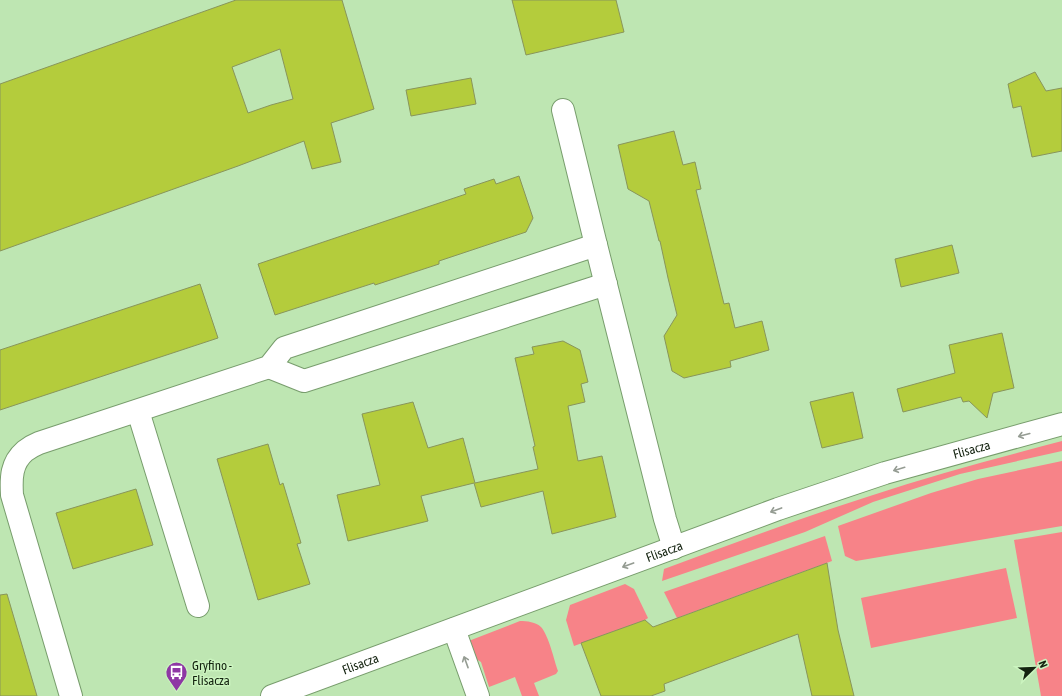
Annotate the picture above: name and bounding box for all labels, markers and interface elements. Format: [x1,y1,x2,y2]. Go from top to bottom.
one-way arrow [1018,431,1031,439]
street label: Flisacza [951,437,992,461]
one-way arrow [893,466,906,473]
one-way arrow [770,507,782,515]
street label: Flisacza [644,537,684,565]
one-way arrow [621,562,634,569]
north arrow [1014,648,1054,688]
street label: Flisacza [340,650,381,677]
one-way arrow [461,657,469,669]
place label: Gryfino - Flisacza [192,658,232,688]
bus stop icon: Gryfino - Flisacza [164,659,190,692]
text: N [1036,659,1050,669]

